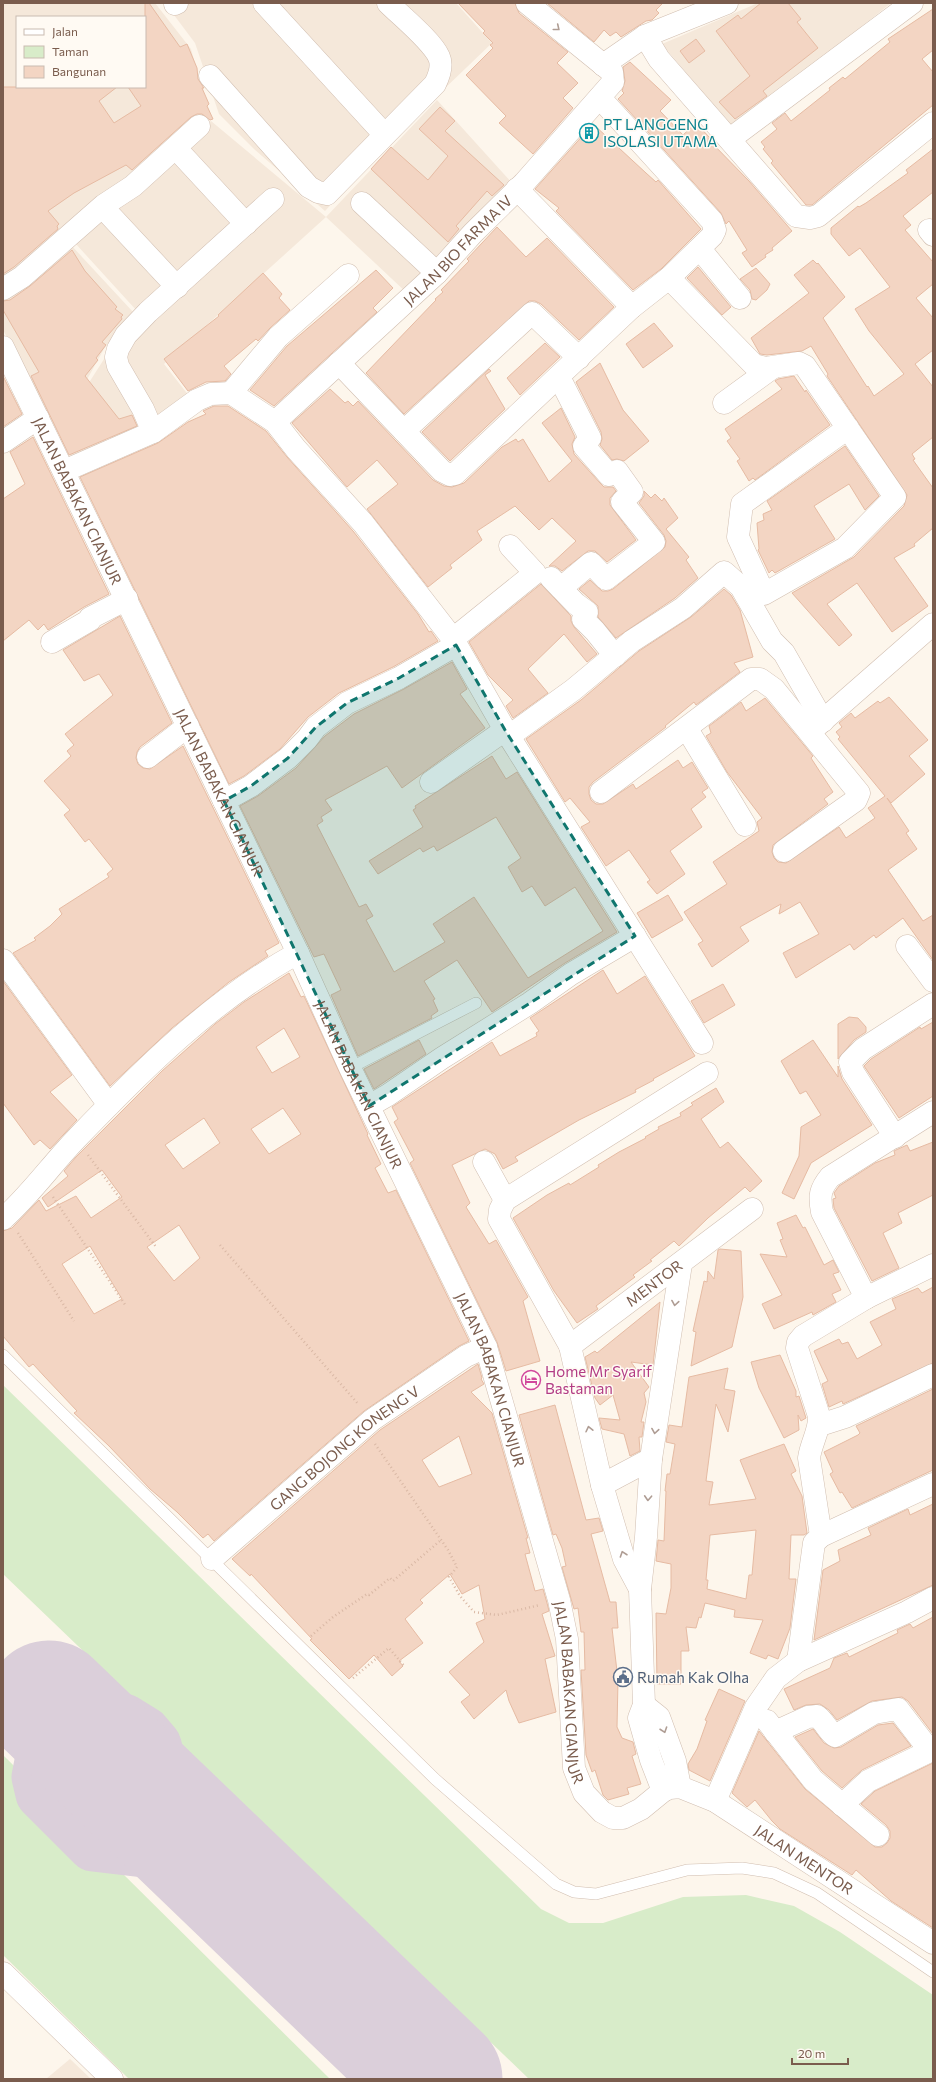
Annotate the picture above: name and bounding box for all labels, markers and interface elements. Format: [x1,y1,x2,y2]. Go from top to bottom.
legend [16,16,146,88]
one-way arrow [552,23,560,30]
text: Jalan [52,24,78,39]
text: Taman [52,44,89,58]
text: Bangunan [52,64,106,78]
place label: PT LANGGENG ISOLASI UTAMA [603,115,717,150]
building icon: PT LANGGENG ISOLASI UTAMA [578,122,600,144]
street label: JALAN BIO FARMA IV [399,191,516,309]
street label: JALAN BABAKAN CIANJUR [29,414,126,587]
street label: JALAN BABAKAN CIANJUR [171,705,268,879]
street label: JALAN BABAKAN CIANJUR [312,998,407,1172]
street label: MENTOR [622,1256,686,1310]
street label: JALAN BABAKAN CIANJUR [452,1289,529,1469]
one-way arrow [671,1300,680,1306]
place label: Home Mr Syarif Bastaman [545,1362,652,1397]
hotel icon: Home Mr Syarif Bastaman [520,1369,542,1391]
street label: GANG BOJONG KONENG V [266,1382,423,1514]
one-way arrow [585,1426,594,1433]
one-way arrow [651,1428,660,1434]
one-way arrow [644,1495,653,1501]
one-way arrow [619,1551,628,1558]
street label: JALAN BABAKAN CIANJUR [550,1599,588,1786]
public building icon: Rumah Kak Olha [612,1666,634,1688]
place label: Rumah Kak Olha [637,1668,749,1686]
one-way arrow [659,1727,668,1734]
street label: JALAN MENTOR [752,1821,857,1898]
scale bar [792,2040,848,2066]
text: 20 m [798,2046,825,2060]

